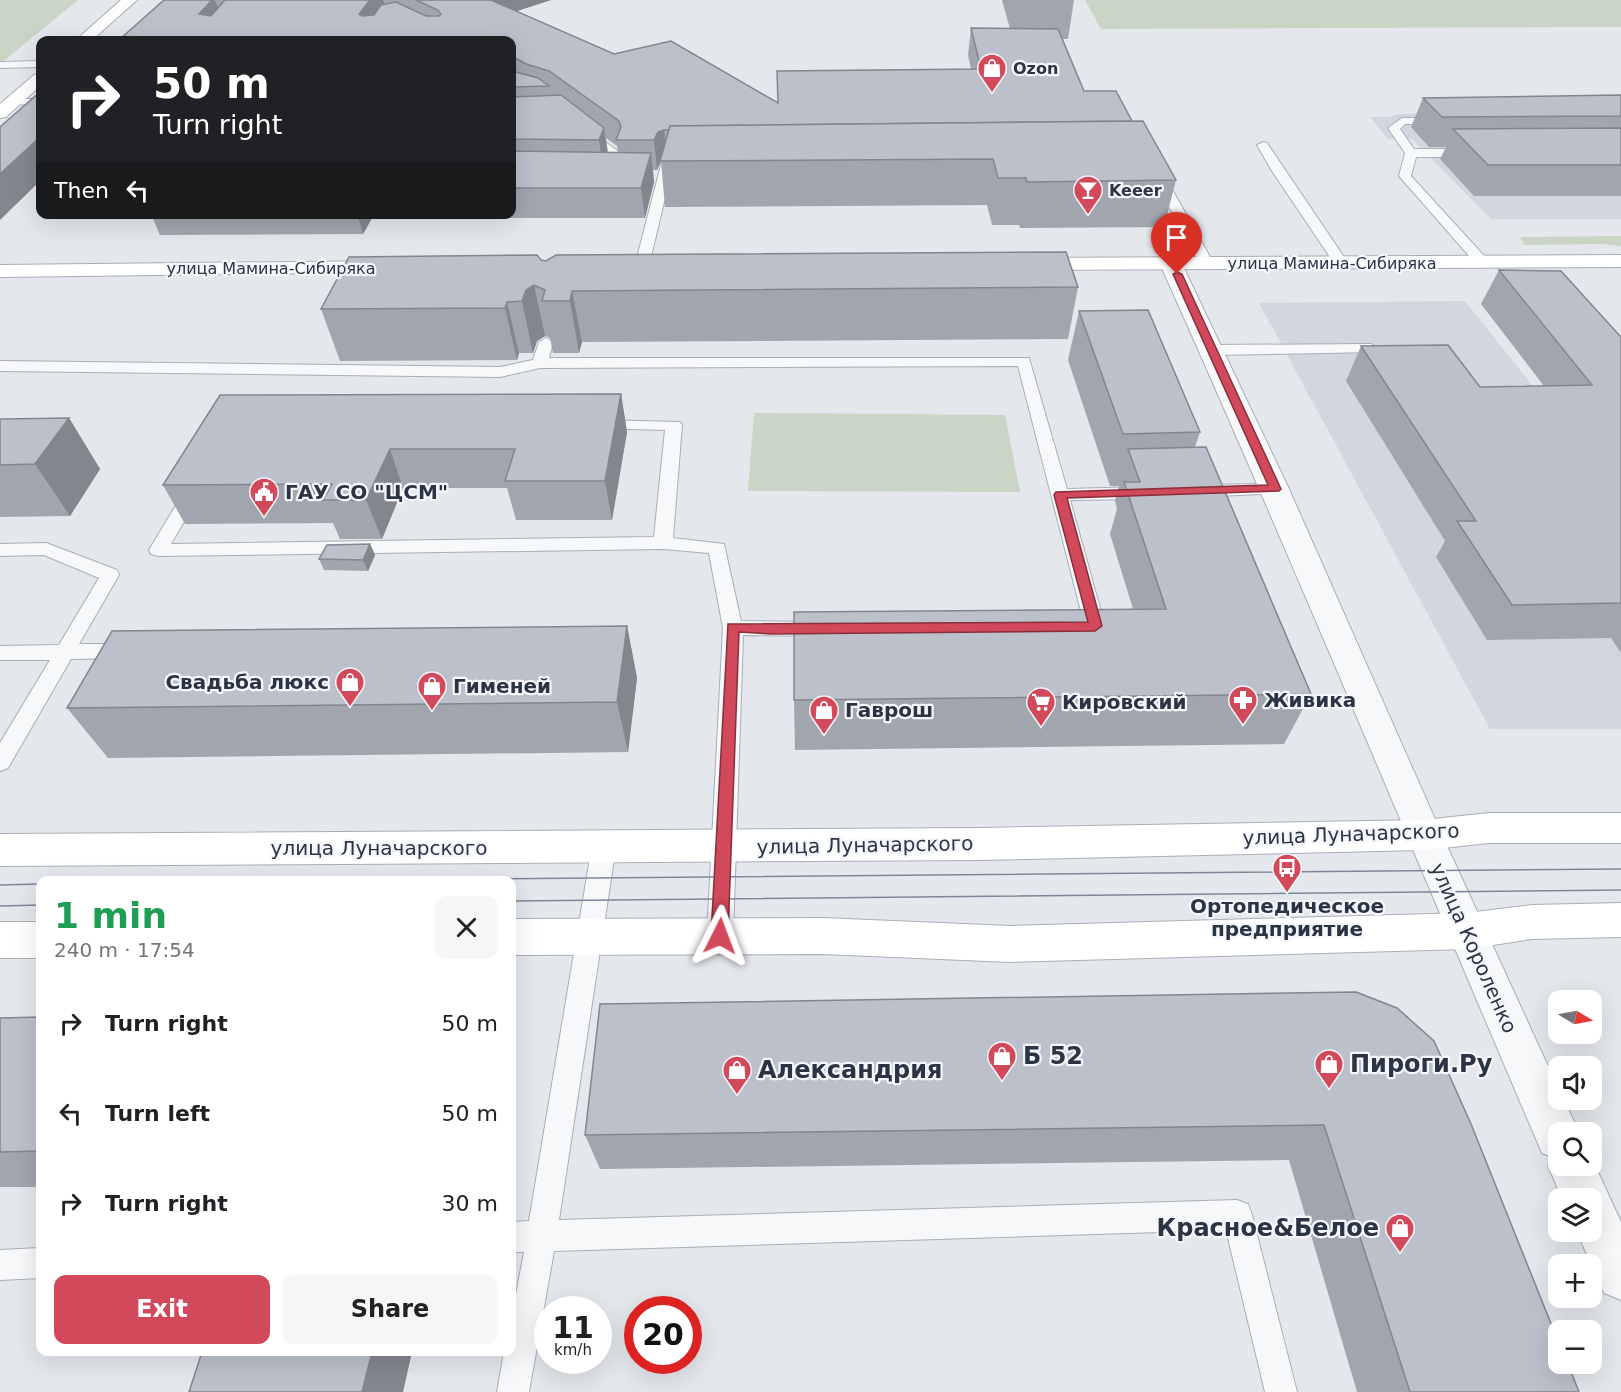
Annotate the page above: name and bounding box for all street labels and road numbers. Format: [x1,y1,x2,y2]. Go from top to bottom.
street label: улица Мамина-Сибиряка [1227,254,1437,273]
street label: улица Мамина-Сибиряка [166,259,376,278]
street label: улица Луначарского [1242,818,1460,850]
street label: улица Луначарского [756,831,974,859]
street label: улица Луначарского [271,836,487,860]
street label: улица Короленко [1426,859,1522,1037]

